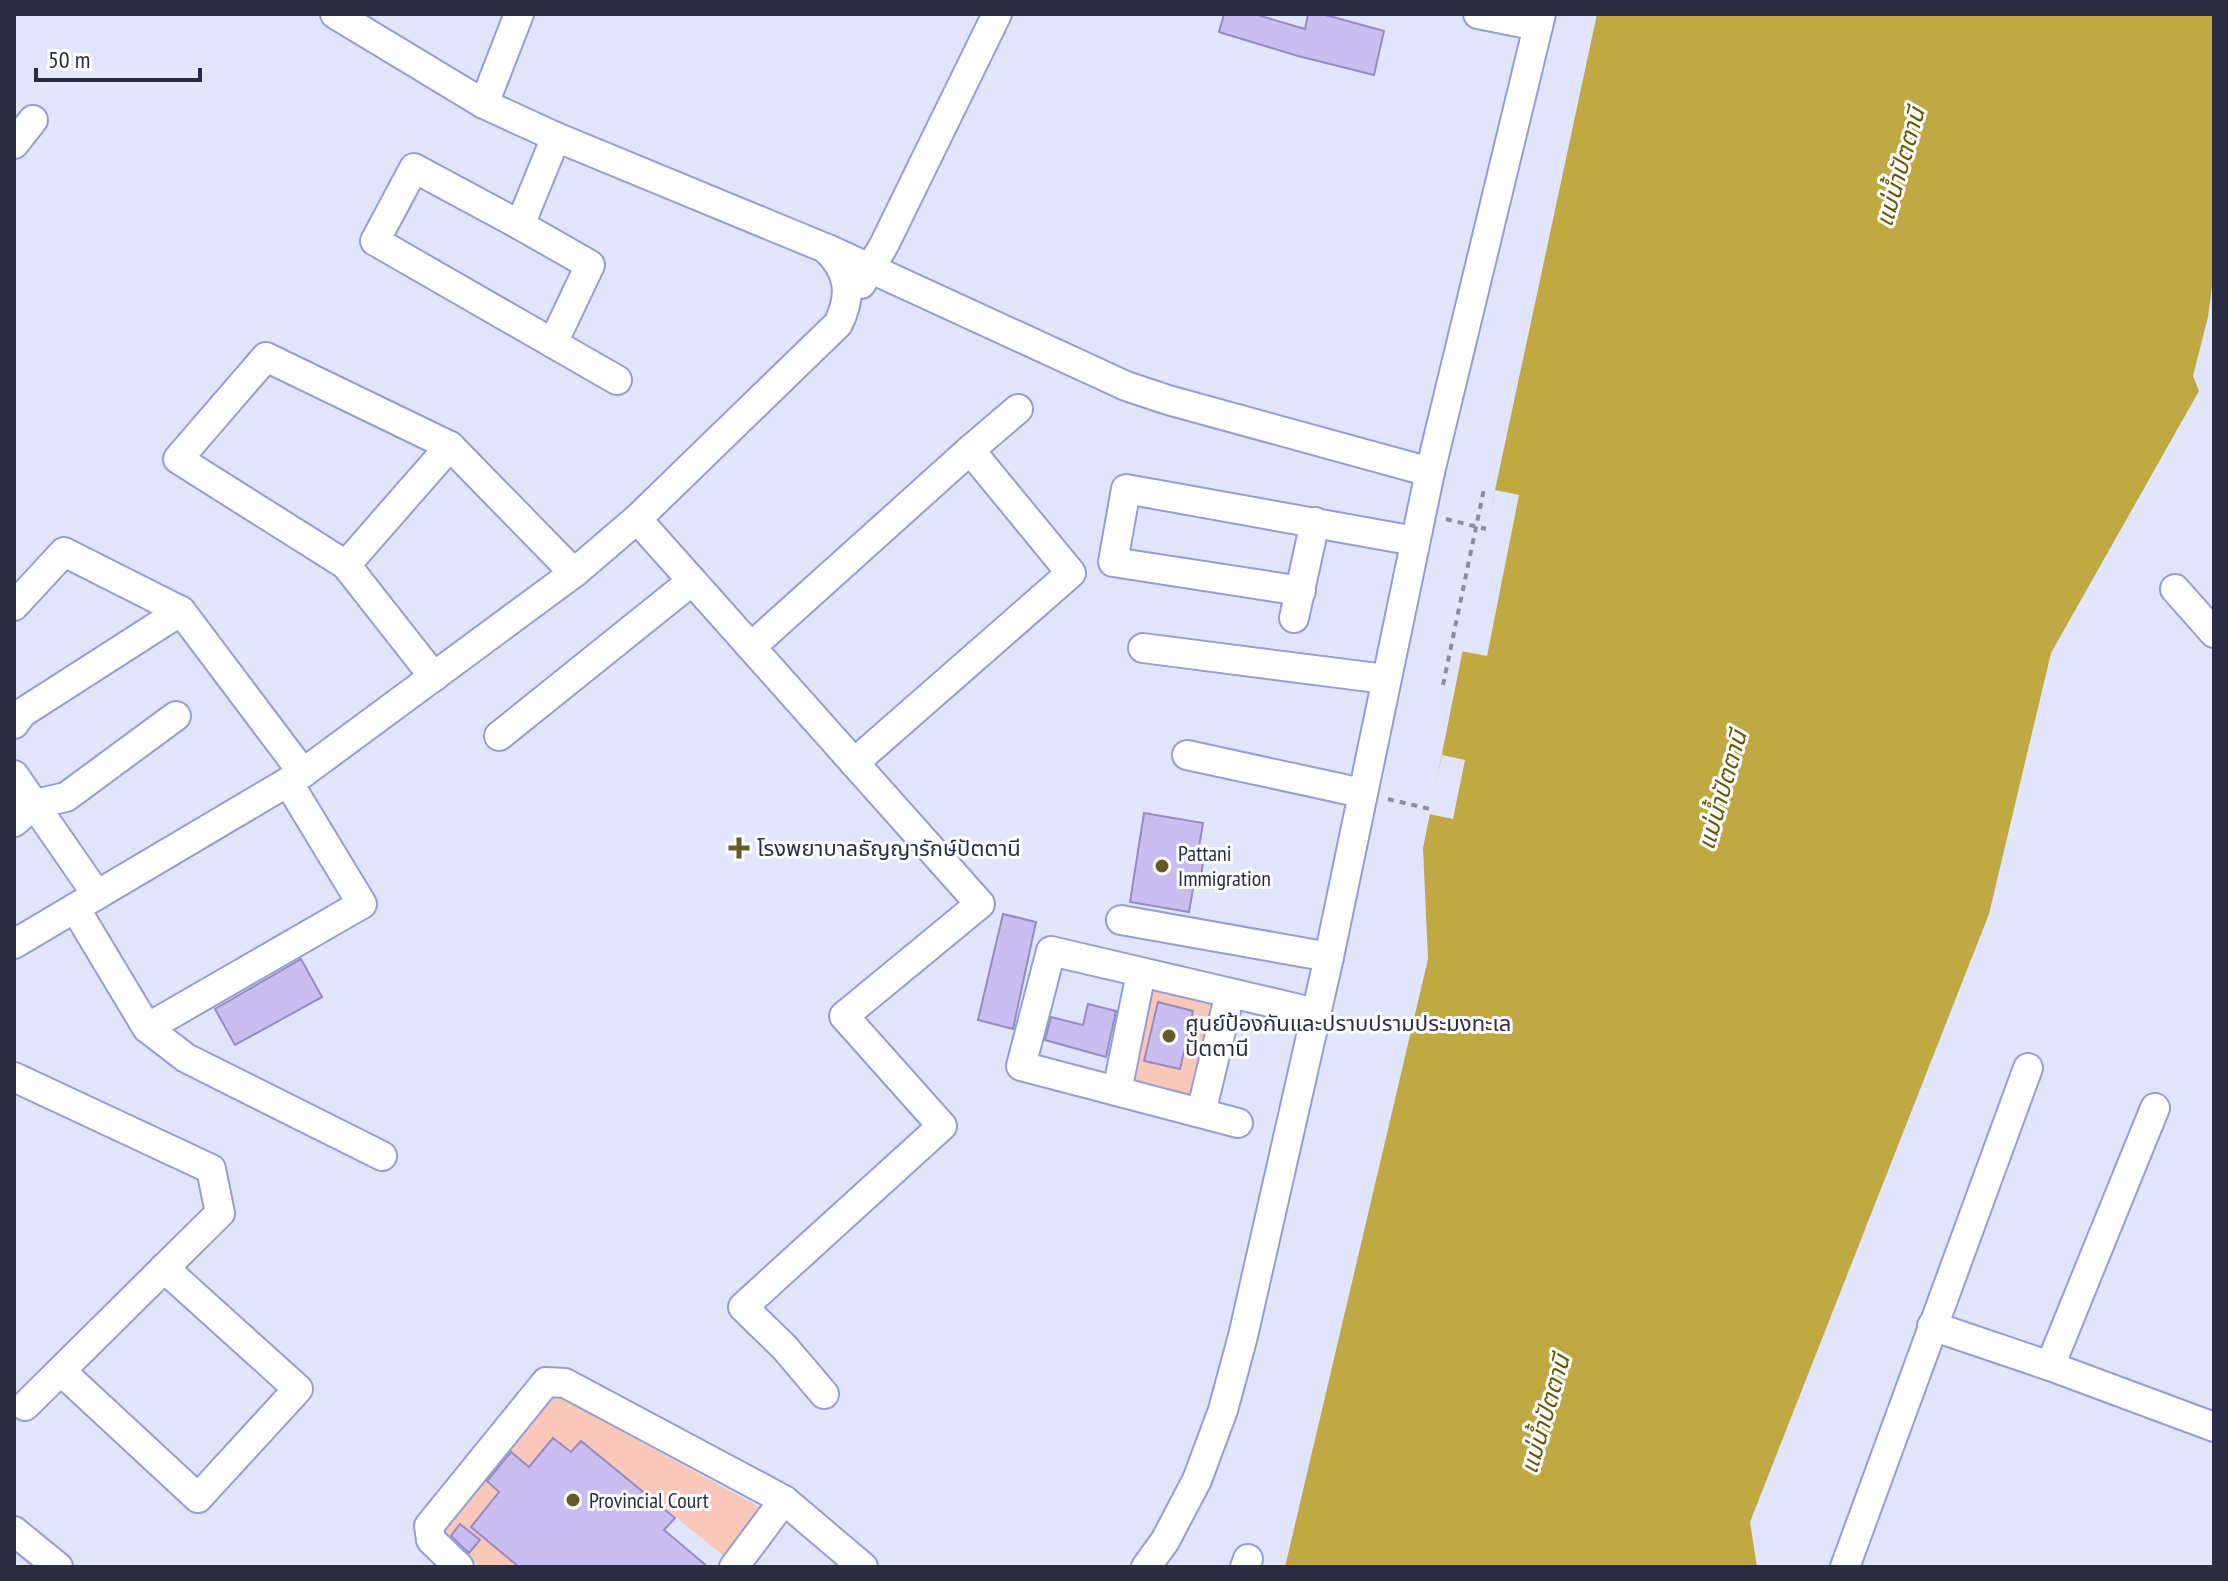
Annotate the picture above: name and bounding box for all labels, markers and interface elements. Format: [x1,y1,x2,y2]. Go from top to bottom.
scale bar [36,32,200,82]
text: 50 m [48,44,90,75]
water label: แม่น้ำปัตตานี [1867,101,1933,230]
water label: แม่น้ำปัตตานี [1689,724,1755,853]
place label: โรงพยาบาลธัญญารักษ์ปัตตานี [757,834,1021,862]
marker: โรงพยาบาลธัญญารักษ์ปัตตานี [728,837,750,859]
place label: Pattani Immigration [1178,839,1271,892]
marker: Pattani Immigration [1153,857,1171,875]
place label: ศูนย์ป้องกันและปราบปรามประมงทะเล ปัตตานี [1185,1009,1511,1062]
marker: ศูนย์ป้องกันและปราบปรามประมงทะเล ปัตตานี [1160,1027,1178,1045]
water label: แม่น้ำปัตตานี [1512,1348,1578,1477]
place label: Provincial Court [589,1486,709,1514]
marker: Provincial Court [564,1491,582,1509]

